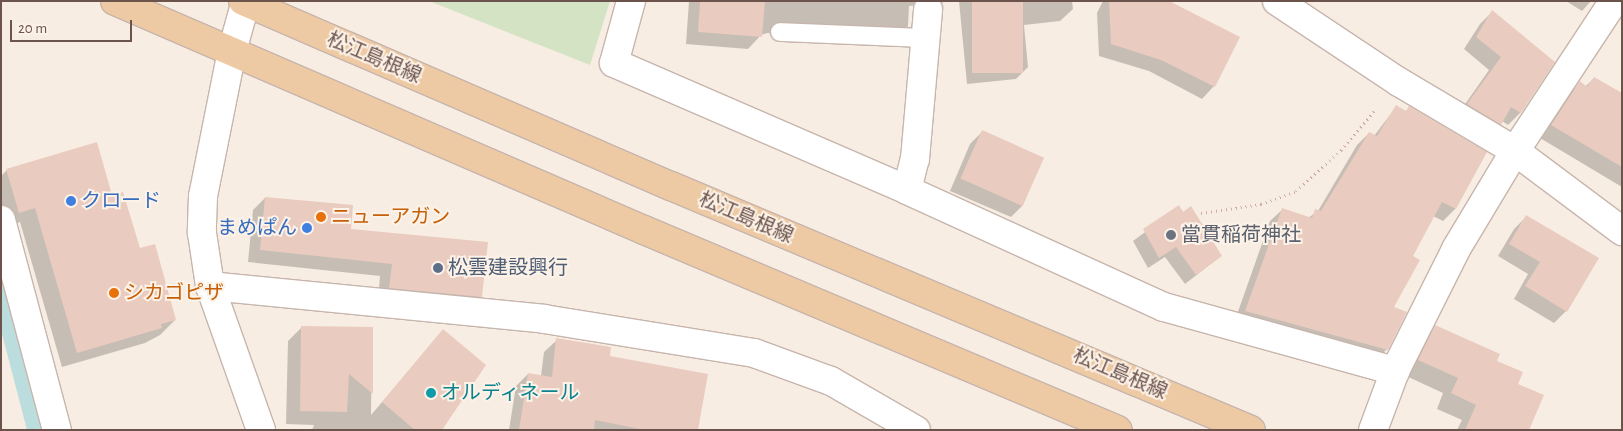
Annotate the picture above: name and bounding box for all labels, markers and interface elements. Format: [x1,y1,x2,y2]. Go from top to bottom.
scale bar [12,10,135,42]
text: 20 m [18,21,47,36]
street label: 松江島根線 [323,27,425,89]
street label: 松江島根線 [695,187,797,249]
place label: クロード [81,189,161,213]
marker: クロード [65,195,77,207]
place label: ニューアガン [331,205,451,229]
marker: ニューアガン [315,211,327,223]
place label: まめぱん [217,216,297,240]
marker: まめぱん [301,222,313,234]
place label: 當貫稲荷神社 [1181,223,1301,247]
marker: 當貫稲荷神社 [1165,229,1177,241]
place label: 松雲建設興行 [448,256,568,280]
marker: 松雲建設興行 [432,262,444,274]
place label: シカゴピザ [124,281,224,305]
marker: シカゴピザ [108,287,120,299]
street label: 松江島根線 [1069,343,1171,405]
place label: オルディネール [441,381,581,405]
marker: オルディネール [425,387,437,399]

